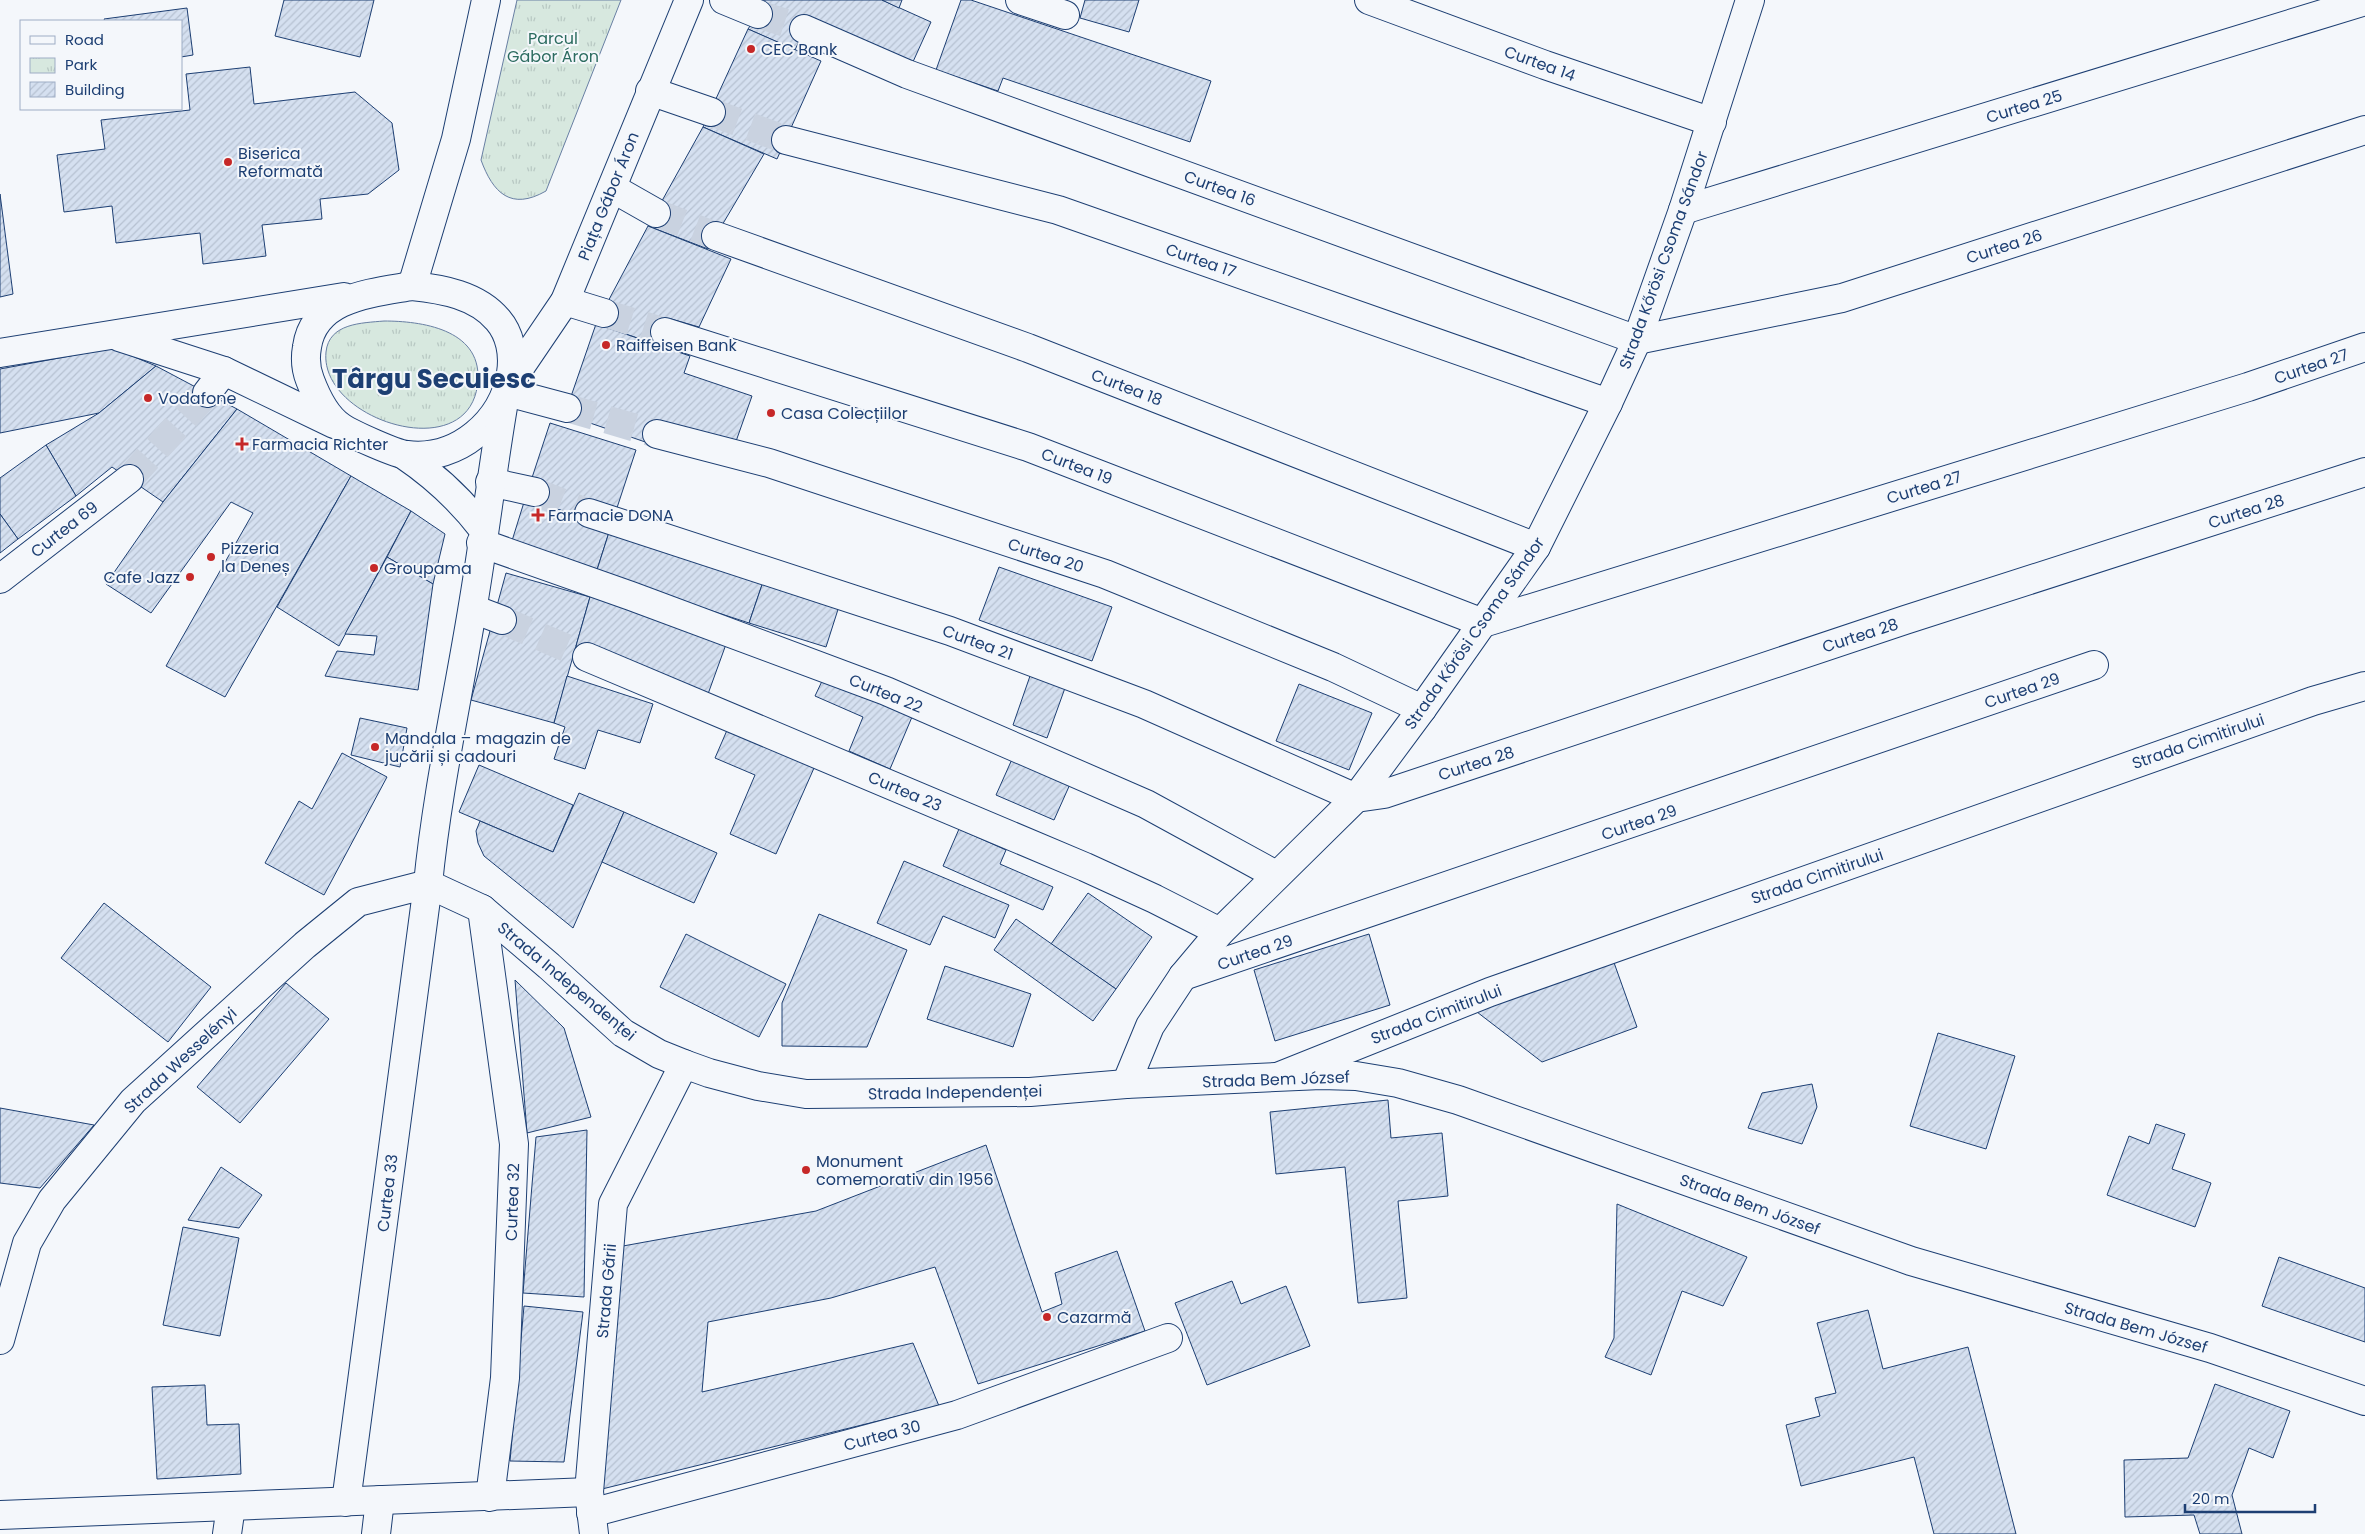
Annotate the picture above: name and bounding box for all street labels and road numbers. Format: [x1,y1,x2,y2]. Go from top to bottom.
street label: Curtea 14 [1501,40,1579,87]
street label: Curtea 25 [1983,84,2065,129]
street label: Piața Gábor Áron [572,128,645,264]
street label: Strada Kőrösi Csoma Sándor [1613,148,1714,372]
street label: Curtea 16 [1181,165,1259,212]
street label: Curtea 26 [1963,223,2045,270]
street label: Curtea 17 [1162,238,1239,283]
street label: Curtea 27 [2271,343,2352,390]
street label: Curtea 18 [1088,363,1166,412]
street label: Curtea 19 [1038,442,1116,491]
street label: Curtea 27 [1884,465,1965,510]
street label: Curtea 28 [2205,488,2287,535]
street label: Curtea 69 [26,496,103,563]
street label: Curtea 20 [1005,532,1087,579]
street label: Strada Kőrösi Csoma Sándor [1399,532,1550,734]
street label: Curtea 28 [1819,612,1901,659]
street label: Curtea 21 [939,619,1016,666]
street label: Curtea 29 [1981,667,2063,714]
street label: Curtea 22 [845,668,926,719]
street label: Strada Cimitirului [2129,708,2267,775]
street label: Curtea 28 [1435,740,1517,787]
street label: Curtea 23 [864,766,945,817]
street label: Curtea 29 [1598,799,1680,846]
street label: Strada Cimitirului [1748,843,1886,910]
street label: Strada Independenței [492,917,641,1046]
street label: Curtea 29 [1214,929,1296,976]
street label: Strada Cimitirului [1367,979,1505,1050]
street label: Strada Wesselényi [119,1002,242,1119]
street label: Strada Bem József [1202,1065,1350,1094]
street label: Strada Independenței [868,1079,1042,1106]
street label: Curtea 33 [371,1153,404,1233]
street label: Curtea 32 [500,1163,525,1241]
street label: Strada Bem József [1676,1168,1823,1241]
street label: Strada Gării [591,1243,622,1339]
street label: Strada Bem József [2062,1296,2210,1359]
street label: Curtea 30 [841,1414,923,1457]

